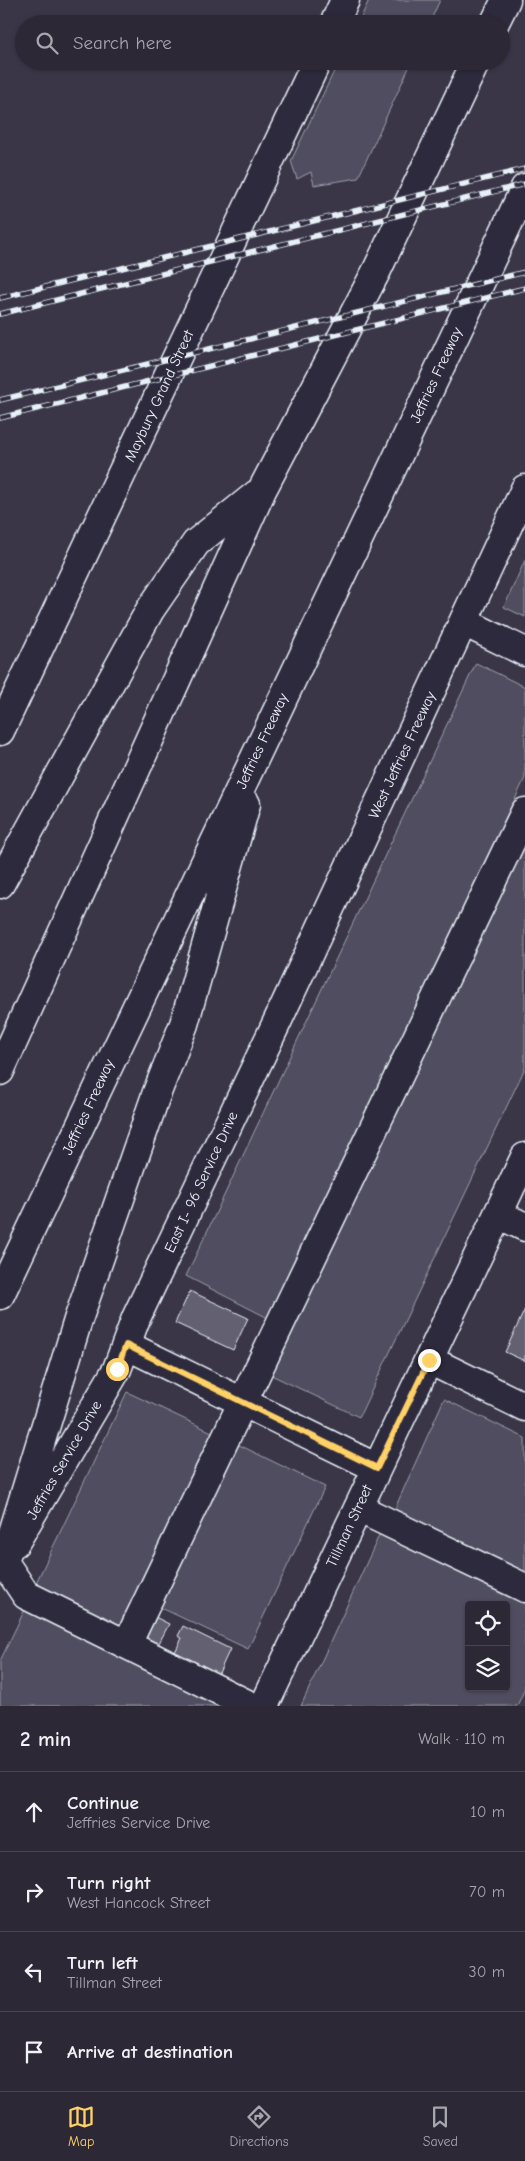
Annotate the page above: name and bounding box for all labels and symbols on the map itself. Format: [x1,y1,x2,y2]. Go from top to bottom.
street label: Jeffries Freeway [406,324,466,426]
street label: Maybury Grand Street [121,327,198,465]
street label: West Jeffries Freeway [365,688,440,822]
street label: Jeffries Freeway [232,690,292,792]
street label: Jeffries Freeway [58,1056,118,1158]
street label: East I- 96 Service Drive [160,1108,242,1256]
route end [418,1349,441,1372]
route start [106,1358,129,1381]
street label: Jeffries Service Drive [23,1397,106,1523]
street label: Tillman Street [322,1481,376,1570]

